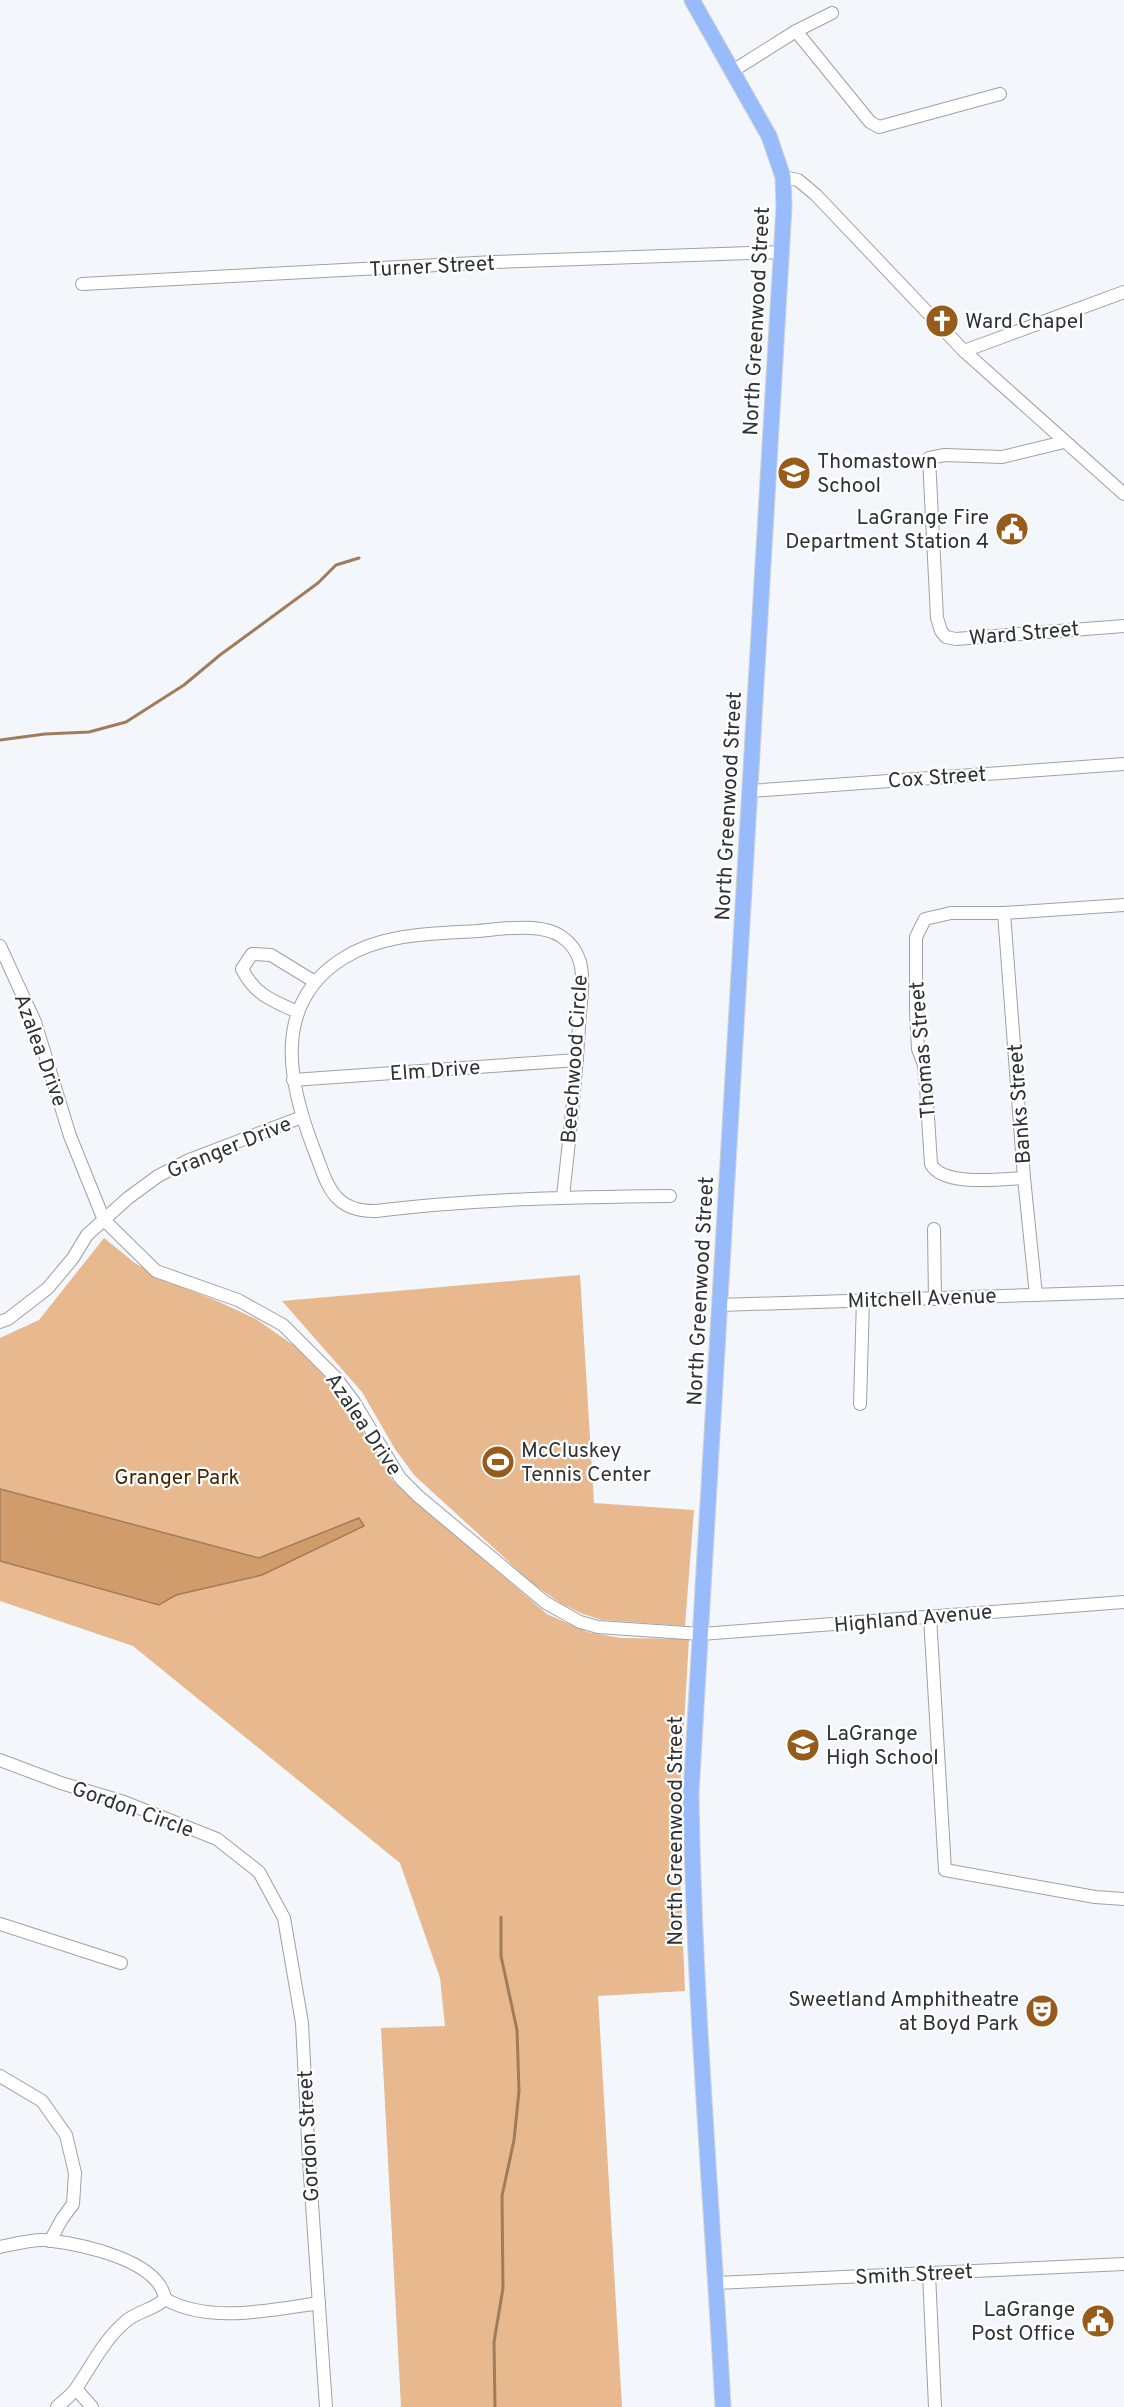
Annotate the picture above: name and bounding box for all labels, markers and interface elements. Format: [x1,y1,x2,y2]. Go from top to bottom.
street label: North Greenwood Street [738,206,777,436]
street label: Turner Street [368,251,496,284]
church icon: Ward Chapel [924,303,960,339]
place label: Ward Chapel [965,309,1084,336]
place label: Thomastown School [817,449,938,500]
school or university icon: Thomastown School [776,455,812,491]
place label: LaGrange Fire Department Station 4 [785,505,989,556]
public building icon: LaGrange Fire Department Station 4 [994,511,1030,547]
street label: Ward Street [968,616,1080,653]
street label: North Greenwood Street [710,691,749,921]
street label: Cox Street [887,762,987,795]
street label: Beechwood Circle [556,974,595,1144]
street label: Thomas Street [904,980,943,1120]
street label: Azalea Drive [7,990,73,1111]
street label: Banks Street [1003,1043,1038,1165]
street label: Elm Drive [389,1055,481,1088]
street label: Granger Drive [163,1111,296,1186]
street label: North Greenwood Street [682,1176,721,1406]
street label: Mitchell Avenue [847,1283,997,1316]
street label: Azalea Drive [318,1368,407,1481]
place label: McCluskey Tennis Center [521,1438,651,1489]
sports icon: McCluskey Tennis Center [480,1444,516,1480]
park label: Granger Park [114,1465,240,1492]
street label: Highland Avenue [833,1599,993,1640]
street label: North Greenwood Street [663,1716,690,1946]
place label: LaGrange High School [826,1721,939,1772]
school or university icon: LaGrange High School [785,1727,821,1763]
street label: Gordon Circle [68,1776,197,1845]
place label: Sweetland Amphitheatre at Boyd Park [788,1987,1019,2038]
theatre icon: Sweetland Amphitheatre at Boyd Park [1024,1993,1060,2029]
street label: Gordon Street [293,2069,326,2202]
street label: Smith Street [855,2259,974,2292]
place label: LaGrange Post Office [971,2297,1075,2348]
public building icon: LaGrange Post Office [1080,2303,1116,2339]

